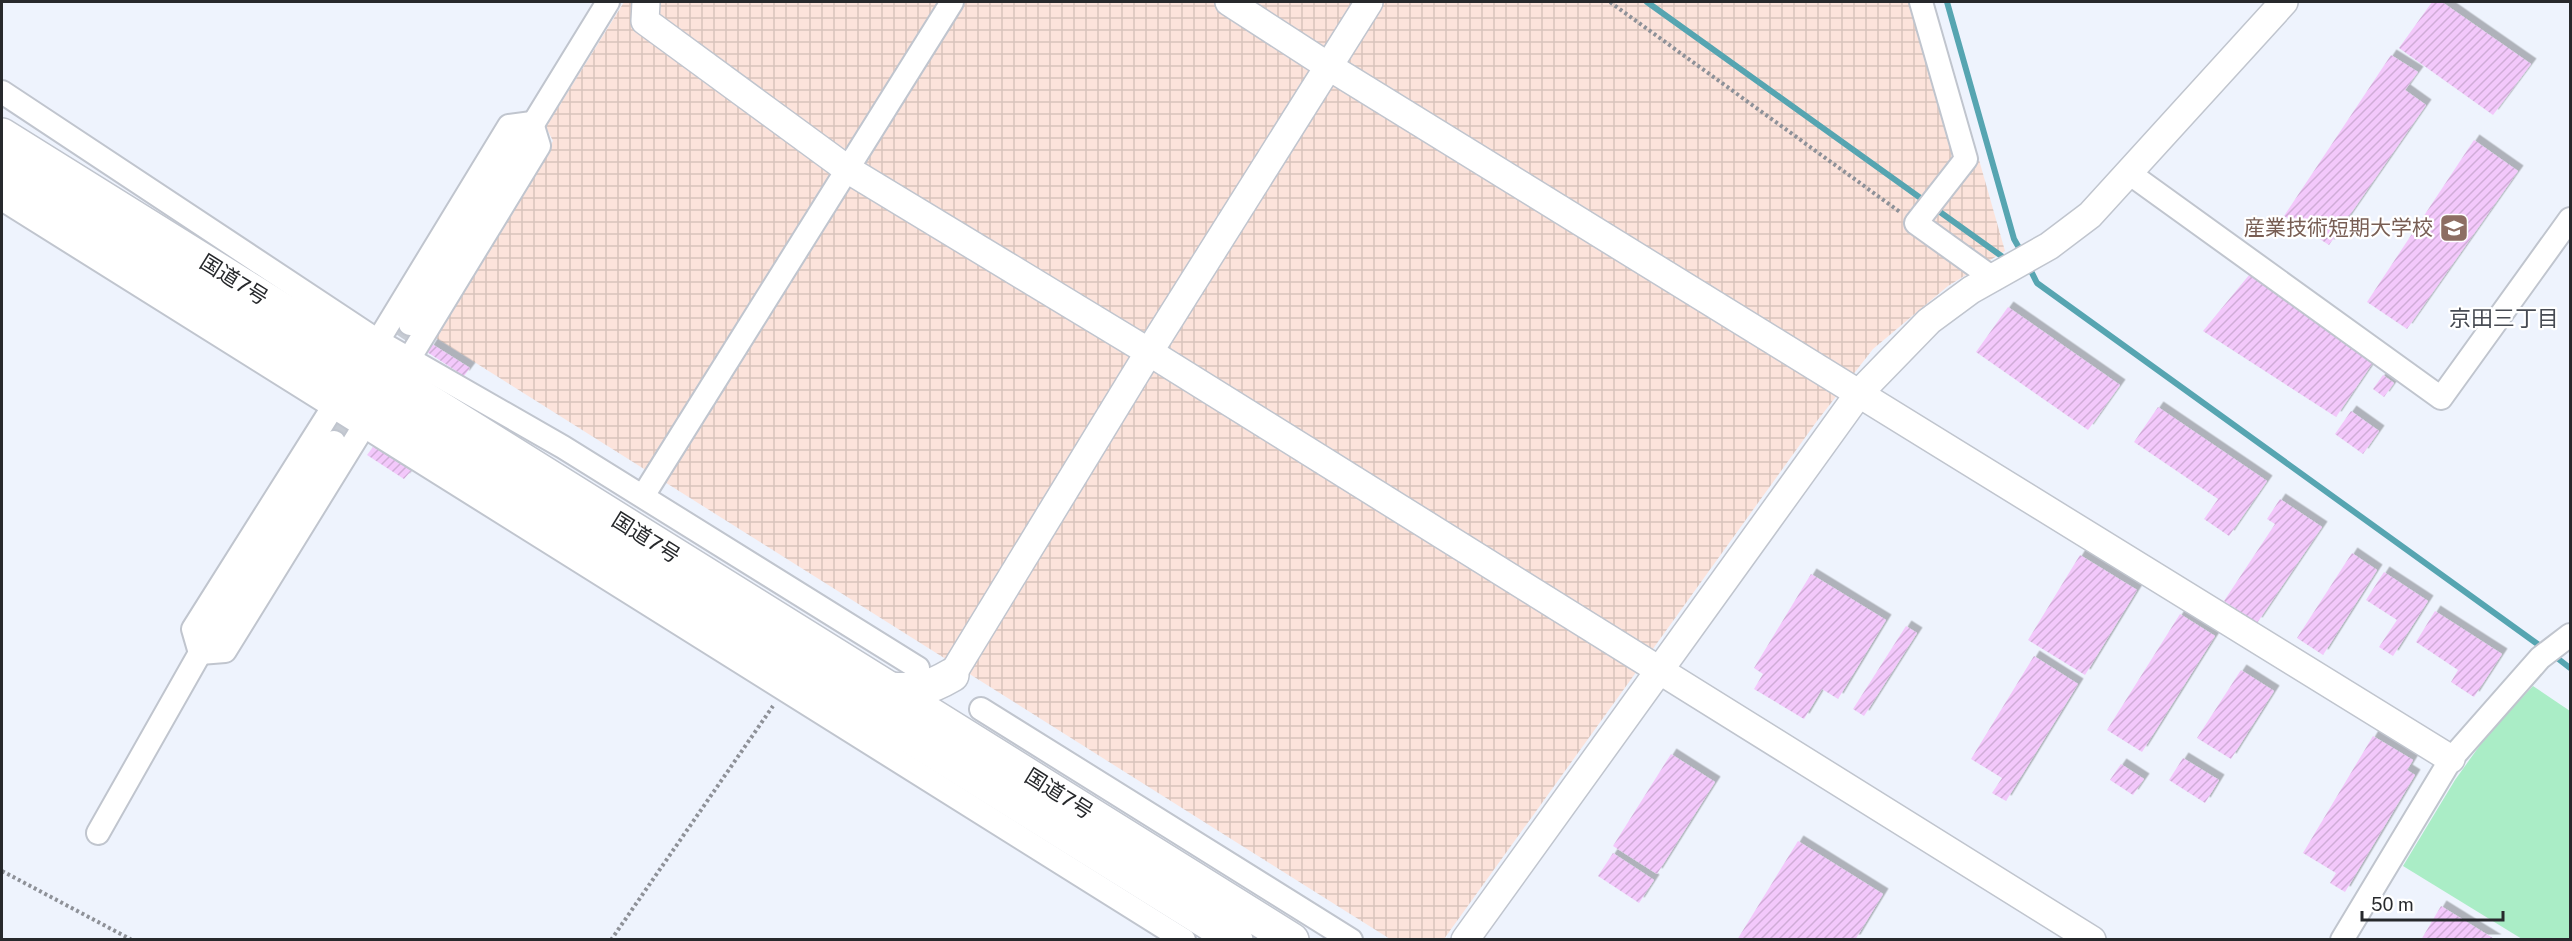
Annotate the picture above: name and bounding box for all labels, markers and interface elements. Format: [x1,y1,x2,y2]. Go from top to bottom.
school or university icon: 産業技術短期大学校 [2438,212,2470,244]
place label: 産業技術短期大学校 [2244,215,2433,240]
street label: 国道7号 [196,249,273,310]
district label: 京田三丁目 [2449,305,2559,331]
street label: 国道7号 [608,507,685,568]
street label: 国道7号 [1021,763,1098,824]
scale bar [2362,884,2503,922]
text: 50 m [2371,894,2414,915]

